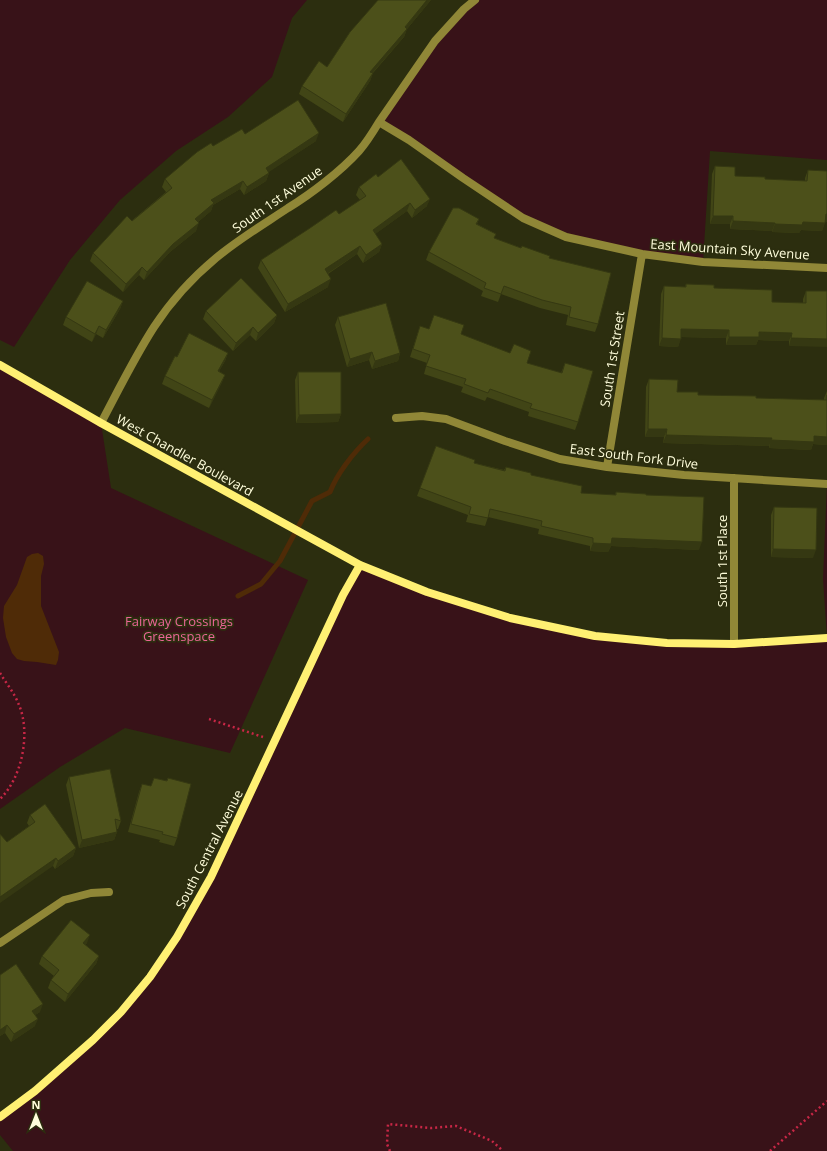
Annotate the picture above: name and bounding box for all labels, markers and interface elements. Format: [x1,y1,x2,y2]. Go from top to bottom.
street label: South 1st Avenue [228,161,326,237]
street label: East Mountain Sky Avenue [650,234,810,264]
street label: South 1st Street [596,309,629,408]
street label: West Chandler Boulevard [113,410,257,500]
street label: East South Fork Drive [569,439,699,473]
street label: South 1st Place [713,515,731,607]
park label: Fairway Crossings Greenspace [125,612,233,645]
street label: South Central Avenue [171,786,247,912]
north arrow [16,1095,56,1135]
text: N [32,1097,40,1112]

